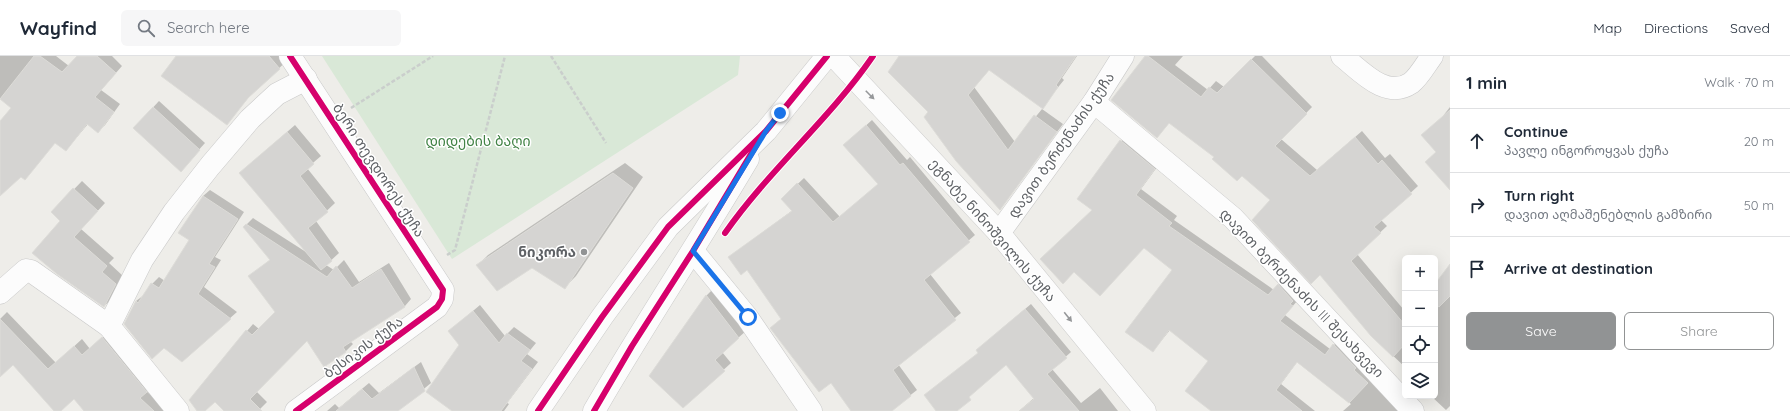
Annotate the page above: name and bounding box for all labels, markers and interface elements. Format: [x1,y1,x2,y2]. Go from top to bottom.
search box [121,10,401,46]
text: Wayfind [20,16,97,40]
icon: search [135,17,157,39]
text: Search here [167,18,250,37]
text: Map [1593,19,1622,37]
text: Directions [1644,19,1708,37]
text: Saved [1730,19,1770,37]
street label: დავით ბერძენაძის ქუჩა [1004,69,1118,221]
text: 1 min [1466,72,1507,93]
text: Walk · 70 m [1704,74,1774,90]
one-way arrow [865,90,875,100]
street label: ბერი თევდორეს ქუჩა [329,100,429,240]
route end [771,104,789,122]
text: Continue [1504,122,1568,141]
icon: ahead [1466,130,1488,152]
park label: დიდების ბაღი [425,132,531,150]
text: 20 m [1744,133,1774,149]
text: პავლე ინგოროყვას ქუჩა [1504,142,1669,158]
street label: ეგნატე ნინოშვილის ქუჩა [926,155,1060,305]
text: Turn right [1504,186,1575,205]
icon: right [1466,194,1488,216]
text: 50 m [1744,197,1774,213]
street label: დავით ბერძენაძის III შესახვევი [1216,205,1388,381]
text: დავით აღმაშენებლის გამზირი [1504,206,1712,222]
place label: ნიკორა [518,243,576,261]
marker: ნიკორა [579,247,589,257]
map controls [1402,255,1438,399]
button: + [1402,255,1438,291]
icon: arrive [1466,258,1488,280]
text: Arrive at destination [1504,259,1653,278]
button: − [1402,291,1438,327]
route start [739,308,757,326]
street label: ბესიკის ქუჩა [320,312,406,382]
one-way arrow [1064,312,1073,323]
button: Save [1466,312,1616,350]
button: Share [1624,312,1774,350]
button: locate [1402,327,1438,363]
button: layers [1402,363,1438,399]

